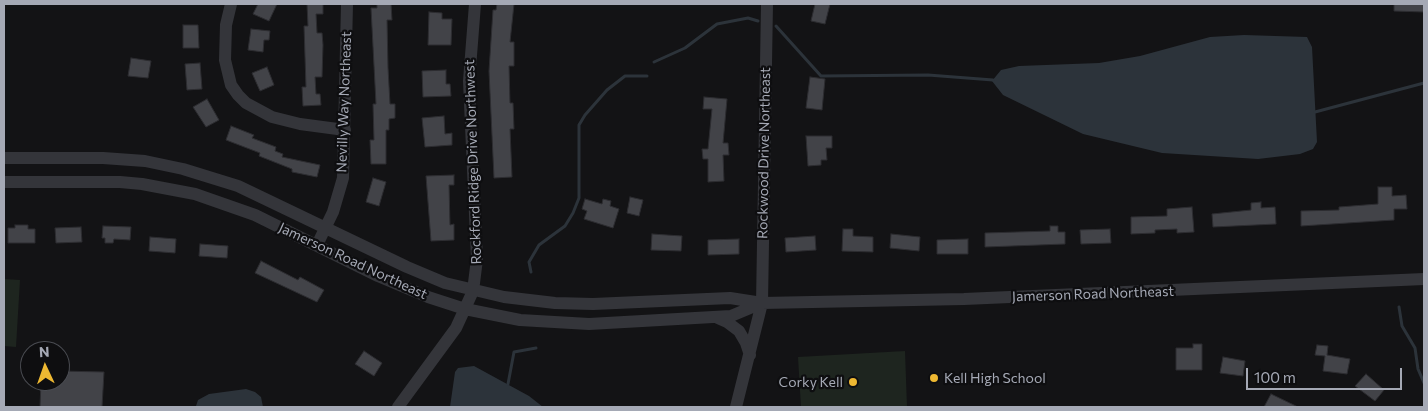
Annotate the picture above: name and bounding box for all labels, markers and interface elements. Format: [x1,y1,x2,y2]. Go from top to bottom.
street label: Nevilly Way Northeast [333,31,355,173]
street label: Rockford Ridge Drive Northwest [461,59,485,265]
street label: Rockwood Drive Northeast [754,67,774,239]
street label: Jamerson Road Northeast [276,219,430,303]
street label: Jamerson Road Northeast [1012,283,1174,305]
north arrow [20,341,70,391]
text: N [39,343,50,360]
scale bar [1248,358,1404,390]
text: 100 m [1254,368,1296,386]
place label: Kell High School [944,370,1046,386]
marker: Kell High School [928,372,940,384]
place label: Corky Kell [779,374,843,390]
marker: Corky Kell [847,376,859,388]

